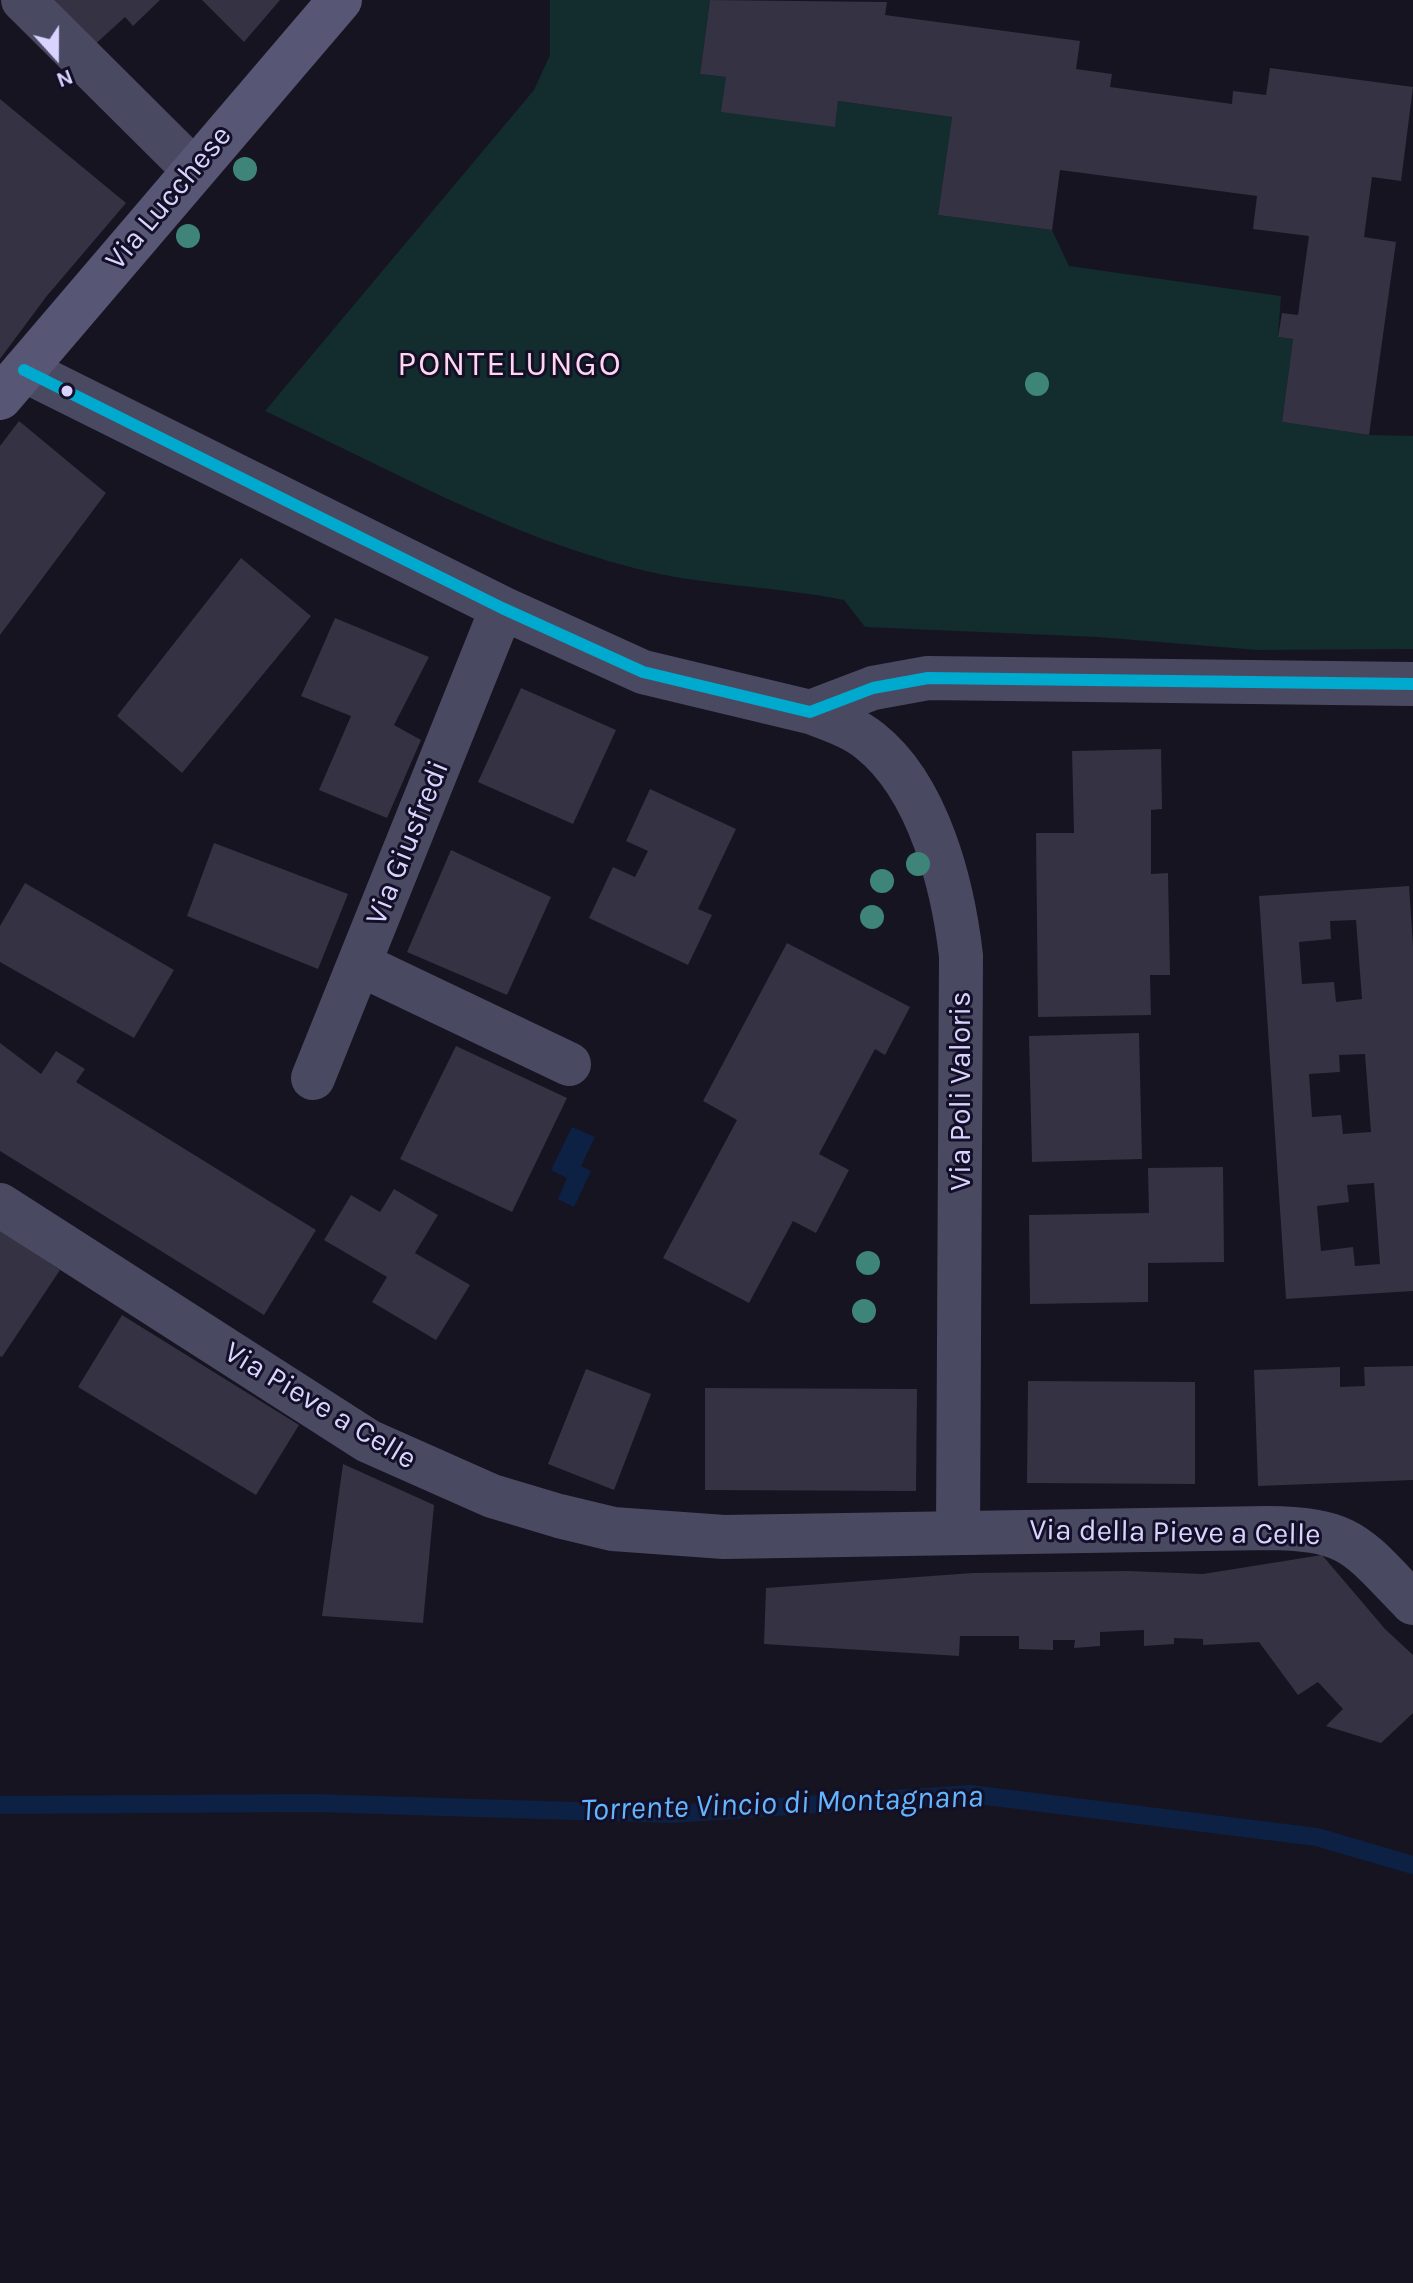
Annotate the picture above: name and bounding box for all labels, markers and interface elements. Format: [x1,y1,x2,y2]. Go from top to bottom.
north arrow [16,16,96,96]
text: N [53,63,77,93]
street label: Via Lucchese [98,119,240,277]
district label: PONTELUNGO [397,345,623,385]
unlabelled marker [59,383,75,399]
street label: Via Giusfredi [359,756,457,930]
street label: Via Poli Valoris [943,991,979,1191]
street label: Via Pieve a Celle [217,1335,423,1477]
street label: Via della Pieve a Celle [1029,1512,1321,1554]
water label: Torrente Vincio di Montagnana [580,1778,984,1830]

